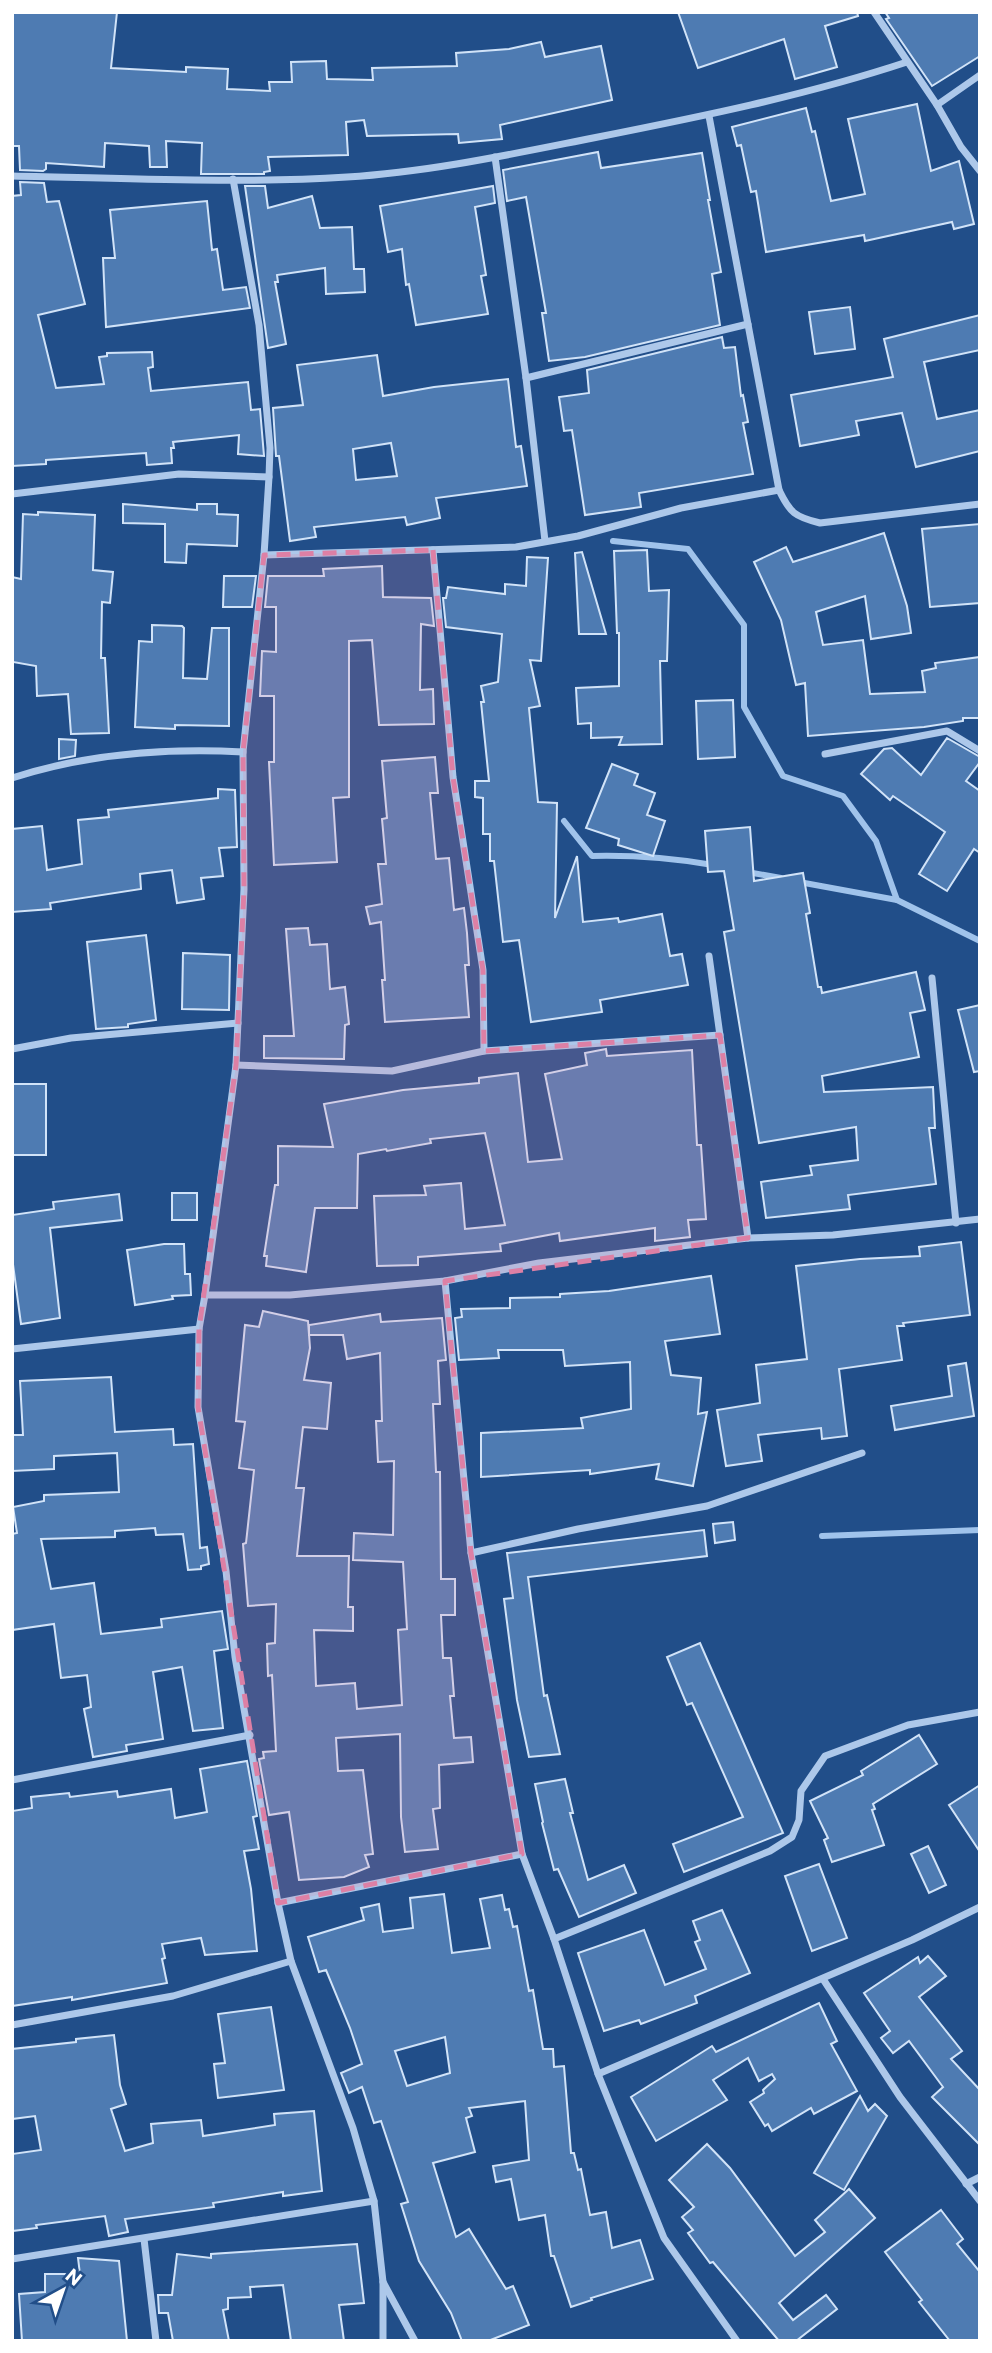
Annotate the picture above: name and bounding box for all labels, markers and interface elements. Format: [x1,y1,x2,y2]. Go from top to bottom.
north arrow [28,2255,98,2325]
text: N [61,2263,87,2290]

